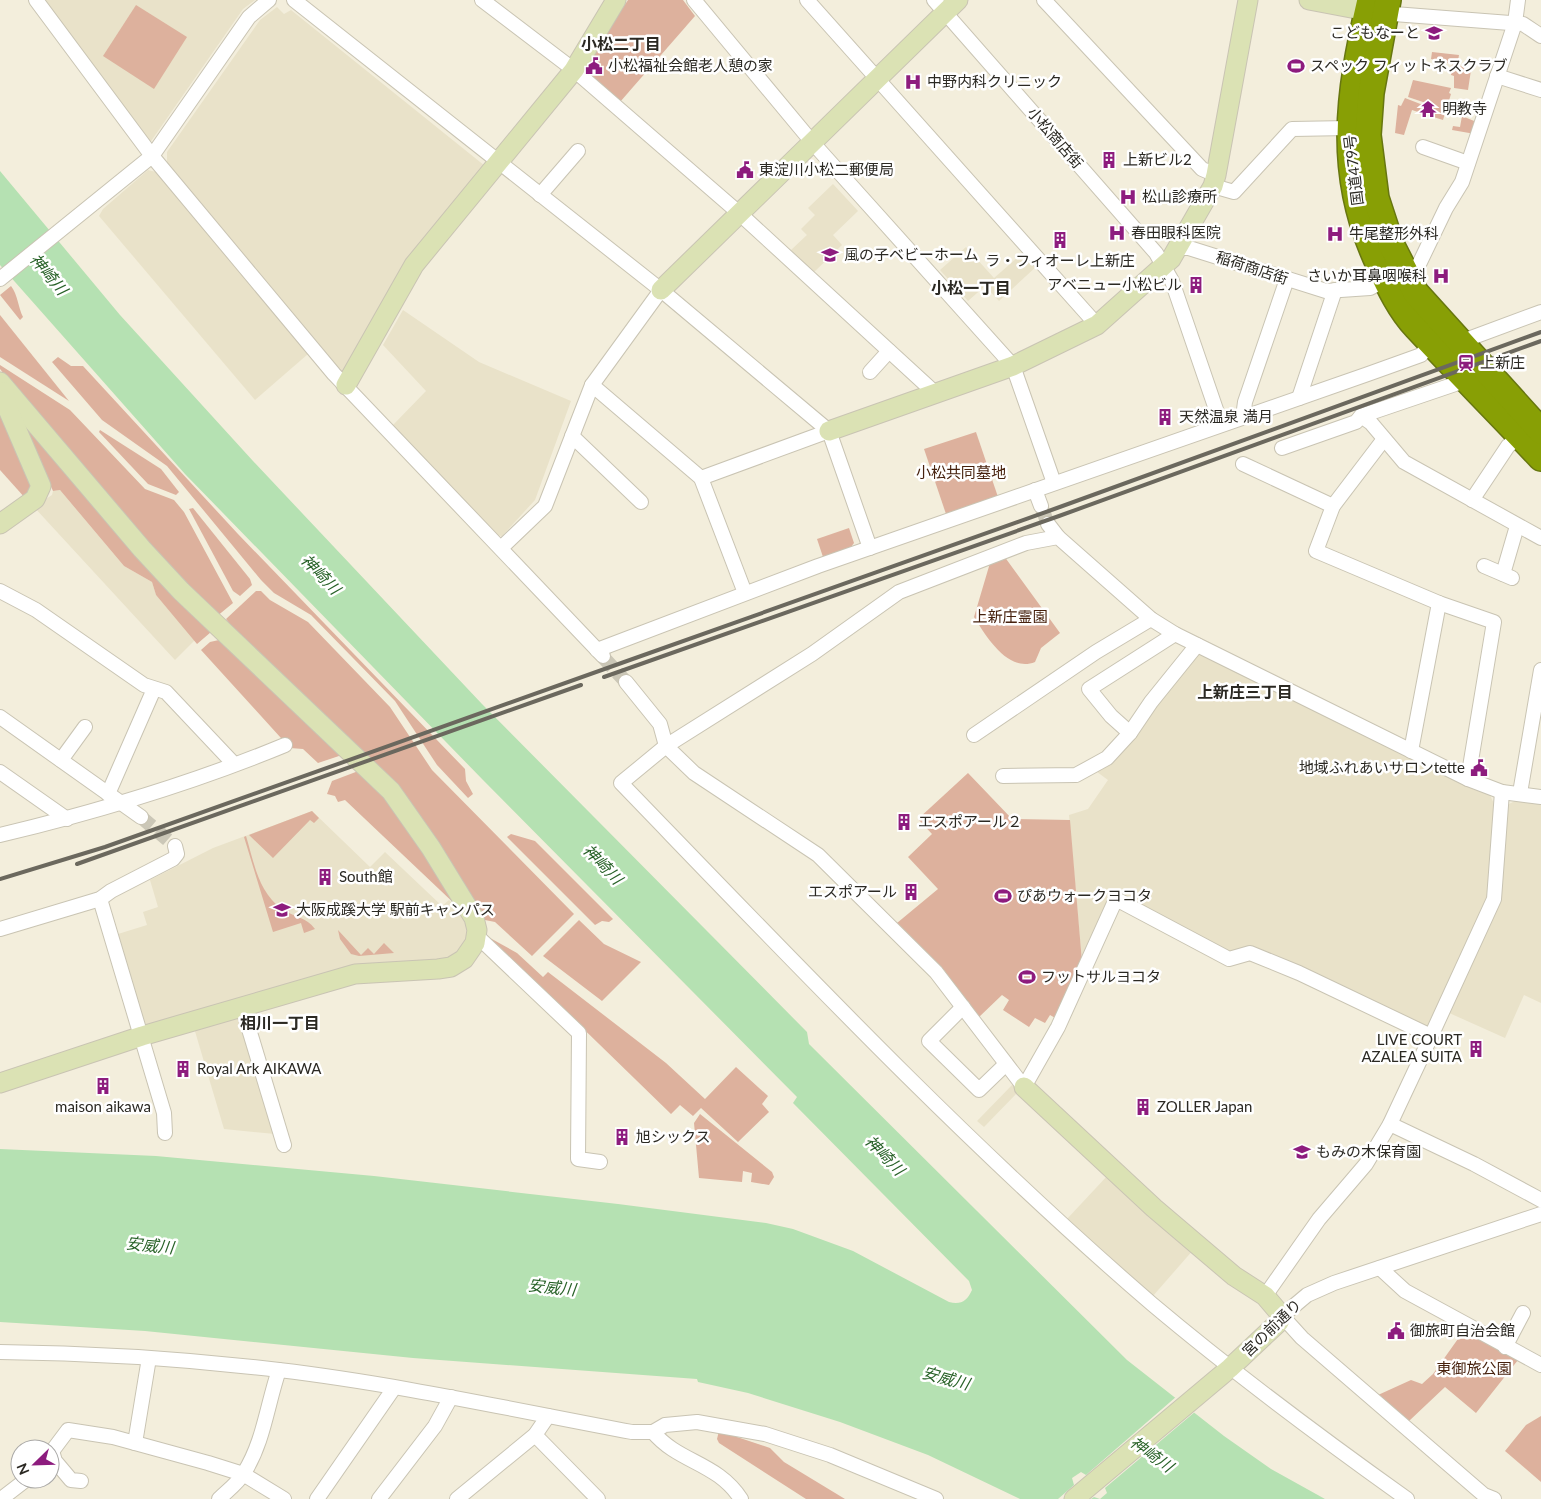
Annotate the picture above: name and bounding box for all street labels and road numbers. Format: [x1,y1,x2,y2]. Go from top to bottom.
street label: 小松商店街 [1024,103,1087,172]
street label: 国道479号 [1340,134,1366,207]
street label: 稲荷商店街 [1214,247,1291,287]
street label: 宮の前通り [1238,1295,1305,1360]

